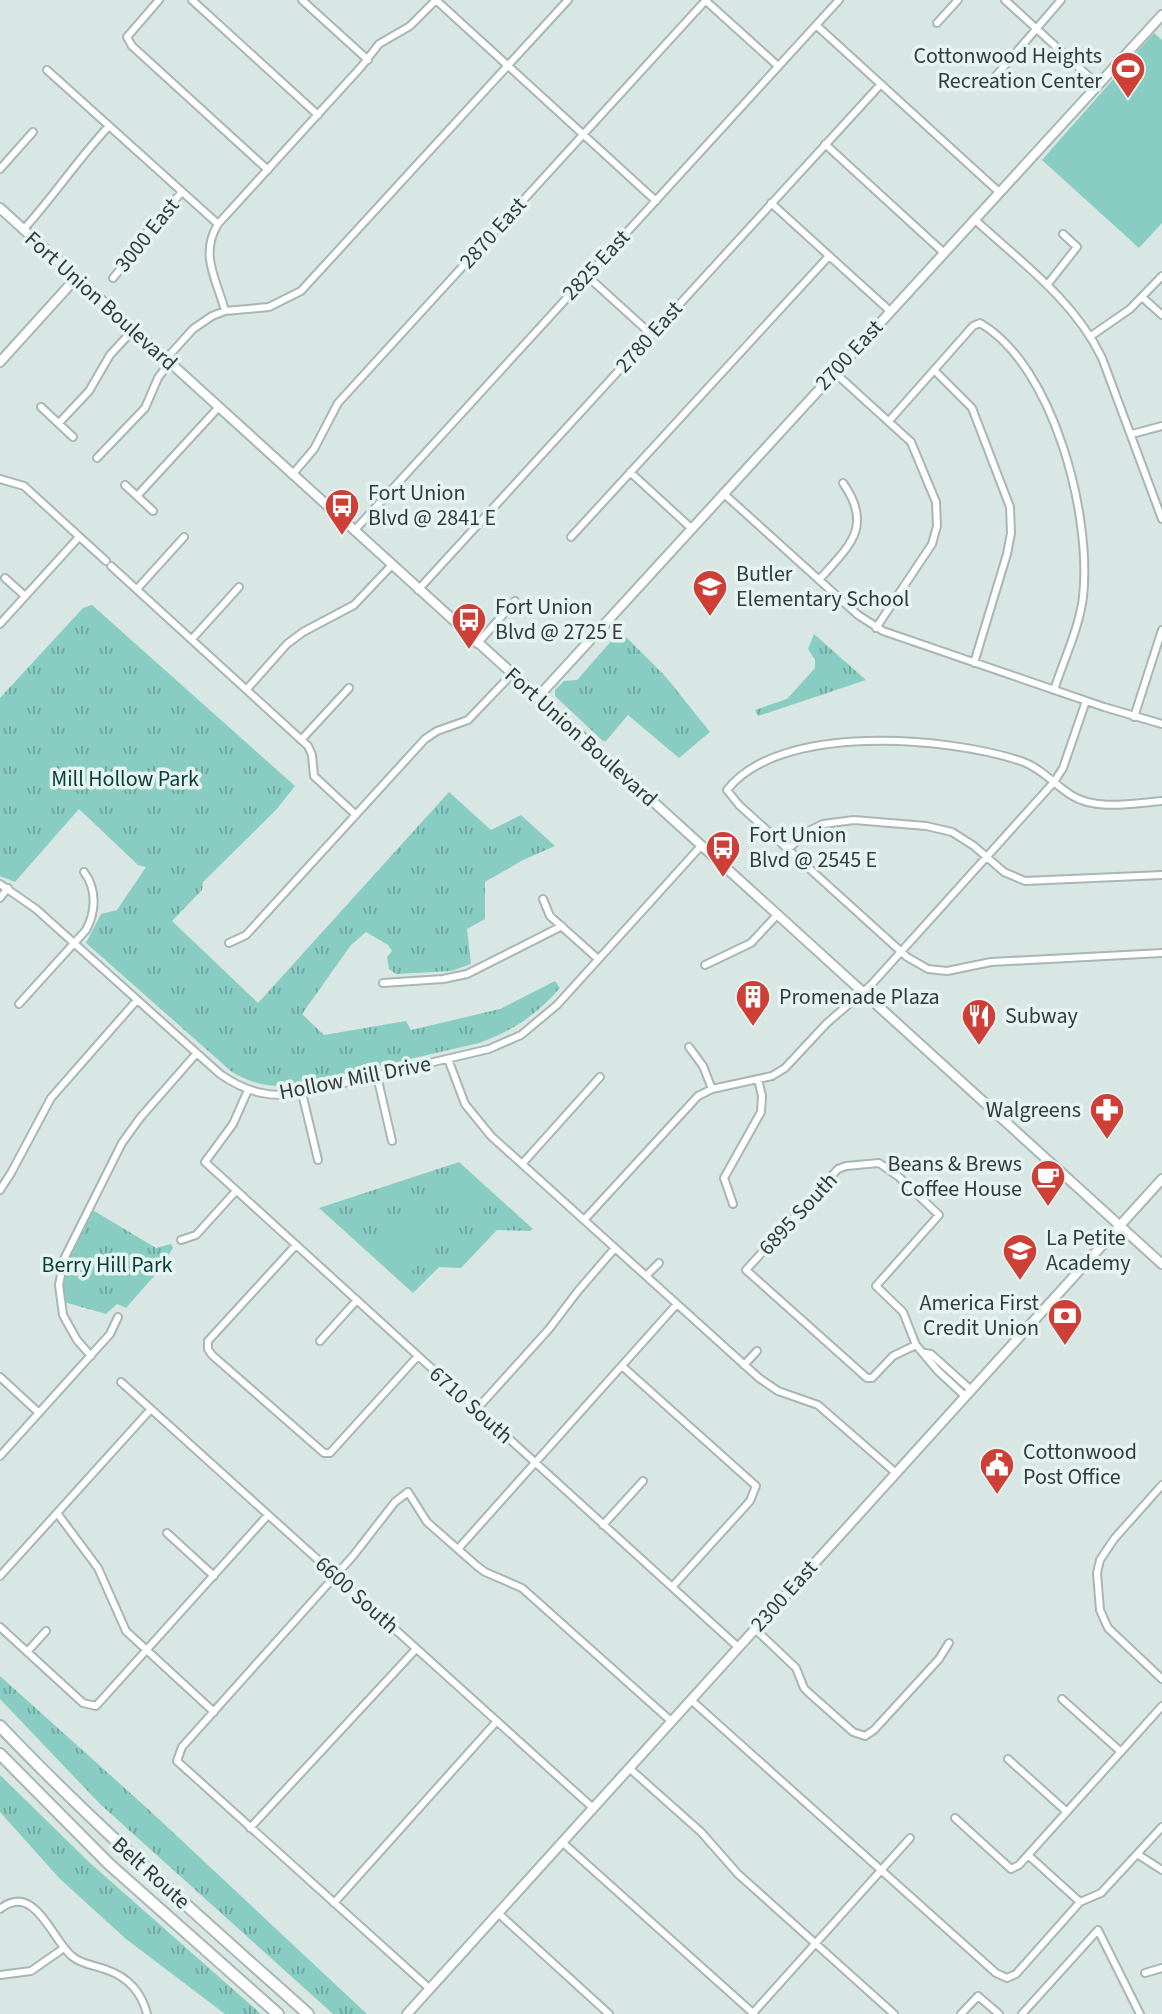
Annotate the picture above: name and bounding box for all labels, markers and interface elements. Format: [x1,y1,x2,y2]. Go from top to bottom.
place label: Cottonwood Heights Recreation Center [913,40,1102,97]
sports icon: Cottonwood Heights Recreation Center [1109,50,1147,100]
street label: 2870 East [452,190,534,276]
street label: 3000 East [107,191,187,279]
street label: 2825 East [555,222,638,308]
street label: Fort Union Boulevard [17,224,185,378]
street label: 2780 East [608,294,690,380]
street label: 2700 East [808,312,891,398]
place label: Fort Union Blvd @ 2841 E [368,477,496,534]
bus stop icon: Fort Union Blvd @ 2841 E [323,487,361,537]
place label: Butler Elementary School [736,558,909,615]
school or university icon: Butler Elementary School [691,568,729,618]
place label: Fort Union Blvd @ 2725 E [495,591,623,648]
bus stop icon: Fort Union Blvd @ 2725 E [450,601,488,651]
street label: Fort Union Boulevard [497,660,665,814]
park label: Mill Hollow Park [51,763,199,795]
place label: Fort Union Blvd @ 2545 E [749,819,877,876]
bus stop icon: Fort Union Blvd @ 2545 E [704,829,742,879]
building icon: Promenade Plaza [734,978,772,1028]
place label: Promenade Plaza [779,981,940,1013]
restaurant icon: Subway [960,997,998,1047]
place label: Subway [1005,1000,1078,1032]
street label: Hollow Mill Drive [276,1048,434,1108]
pharmacy icon: Walgreens [1088,1091,1126,1141]
place label: Walgreens [986,1094,1081,1126]
place label: Beans & Brews Coffee House [888,1148,1022,1205]
cafe icon: Beans & Brews Coffee House [1029,1158,1067,1208]
street label: 6895 South [751,1165,845,1263]
place label: La Petite Academy [1046,1222,1131,1279]
school or university icon: La Petite Academy [1001,1232,1039,1282]
park label: Berry Hill Park [42,1249,173,1281]
place label: America First Credit Union [920,1287,1040,1344]
bank icon: America First Credit Union [1046,1297,1084,1347]
street label: 6710 South [422,1359,520,1451]
place label: Cottonwood Post Office [1023,1436,1137,1493]
public building icon: Cottonwood Post Office [978,1446,1016,1496]
street label: 6600 South [308,1549,406,1641]
street label: 2300 East [743,1553,825,1639]
street label: Belt Route [105,1829,197,1917]

